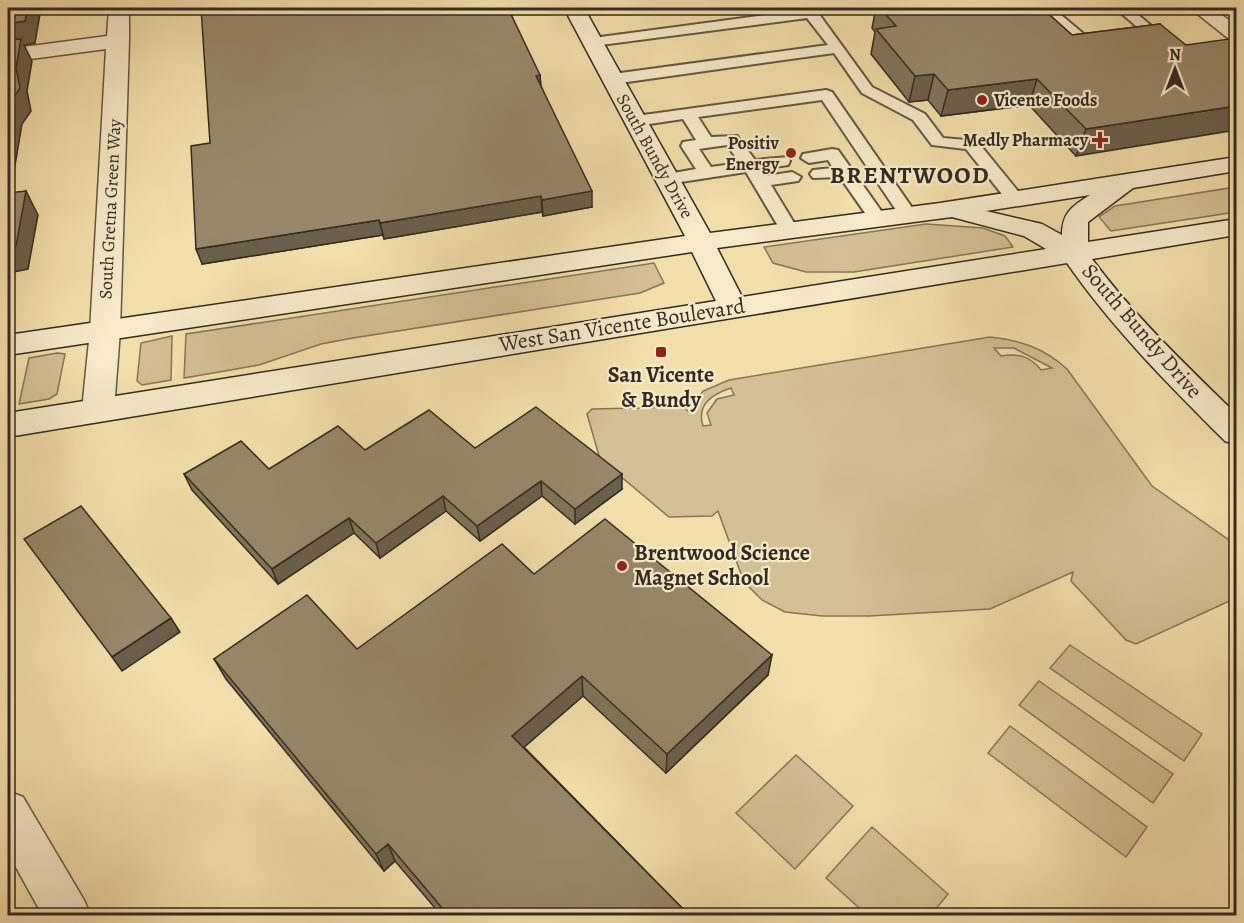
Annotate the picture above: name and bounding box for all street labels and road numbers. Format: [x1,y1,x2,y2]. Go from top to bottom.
street label: South Bundy Drive [611,89,699,223]
street label: South Gretna Green Way [93,117,127,300]
street label: South Bundy Drive [1075,257,1209,405]
street label: West San Vicente Boulevard [496,291,747,359]

